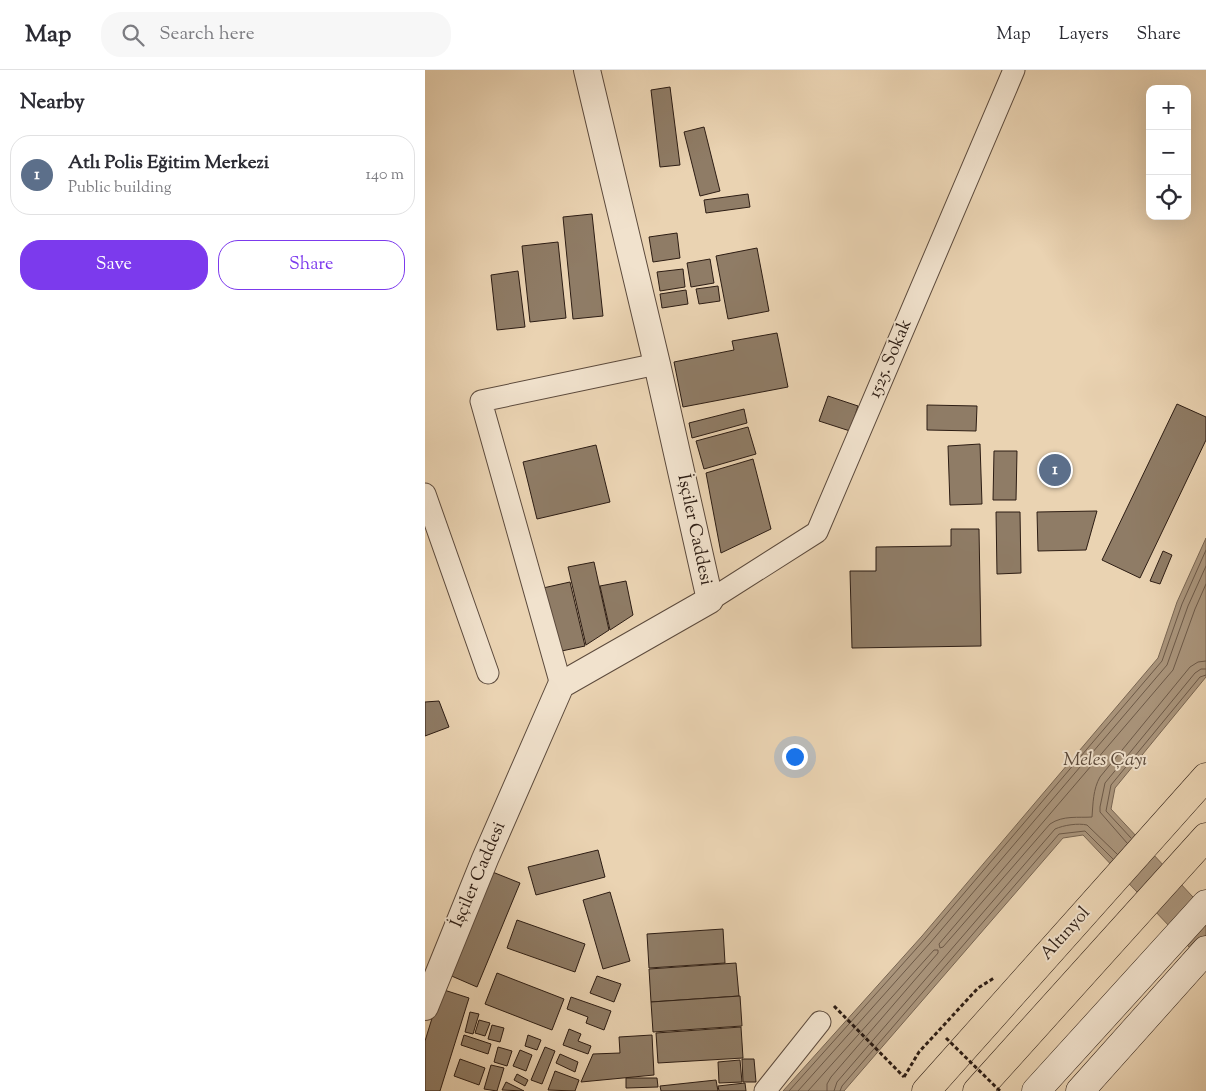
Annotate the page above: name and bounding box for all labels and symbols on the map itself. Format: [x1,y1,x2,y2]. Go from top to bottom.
street label: 1525. Sokak [863,315,919,403]
pin: 1 [1039,451,1071,489]
street label: İşçiler Caddesi [670,472,718,588]
your location [782,744,808,770]
water label: Meles Çayı [1063,747,1147,774]
street label: İşçiler Caddesi [445,818,513,932]
street label: Altınyol [1035,901,1097,967]

